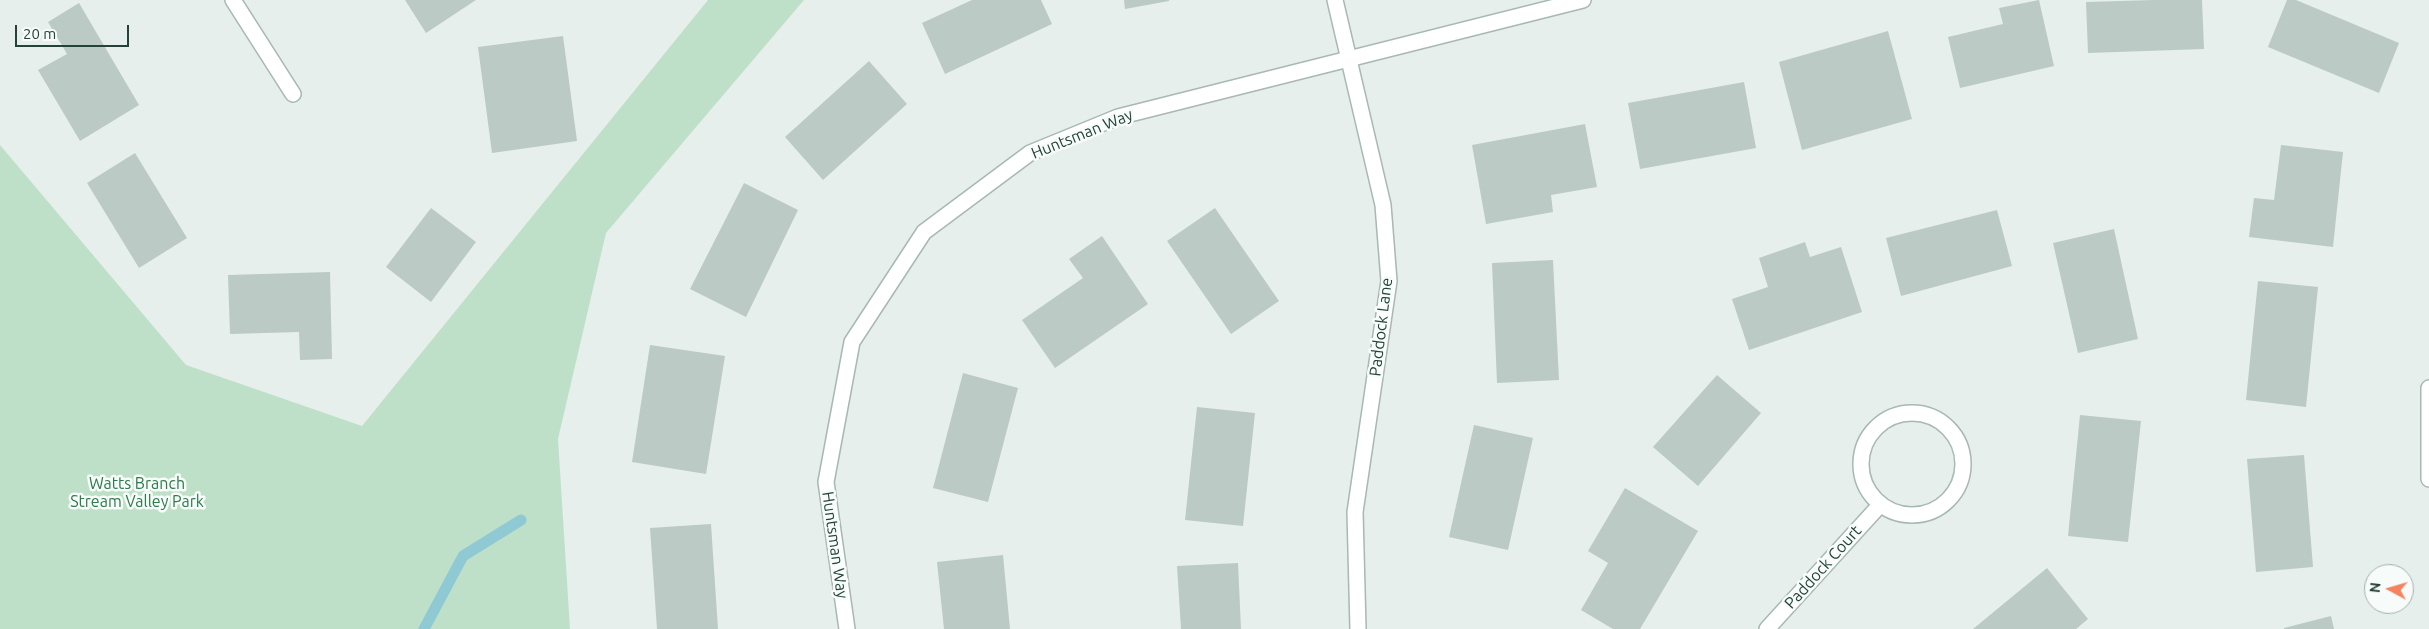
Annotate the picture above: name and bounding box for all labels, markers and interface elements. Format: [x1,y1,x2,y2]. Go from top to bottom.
scale bar [18,15,131,47]
text: 20 m [23,25,56,42]
street label: Huntsman Way [1028,105,1136,163]
street label: Paddock Lane [1365,277,1397,377]
park label: Watts Branch Stream Valley Park [70,474,204,512]
street label: Huntsman Way [818,490,852,600]
street label: Paddock Court [1781,521,1865,613]
north arrow [2364,564,2414,614]
text: N [2367,582,2384,594]

